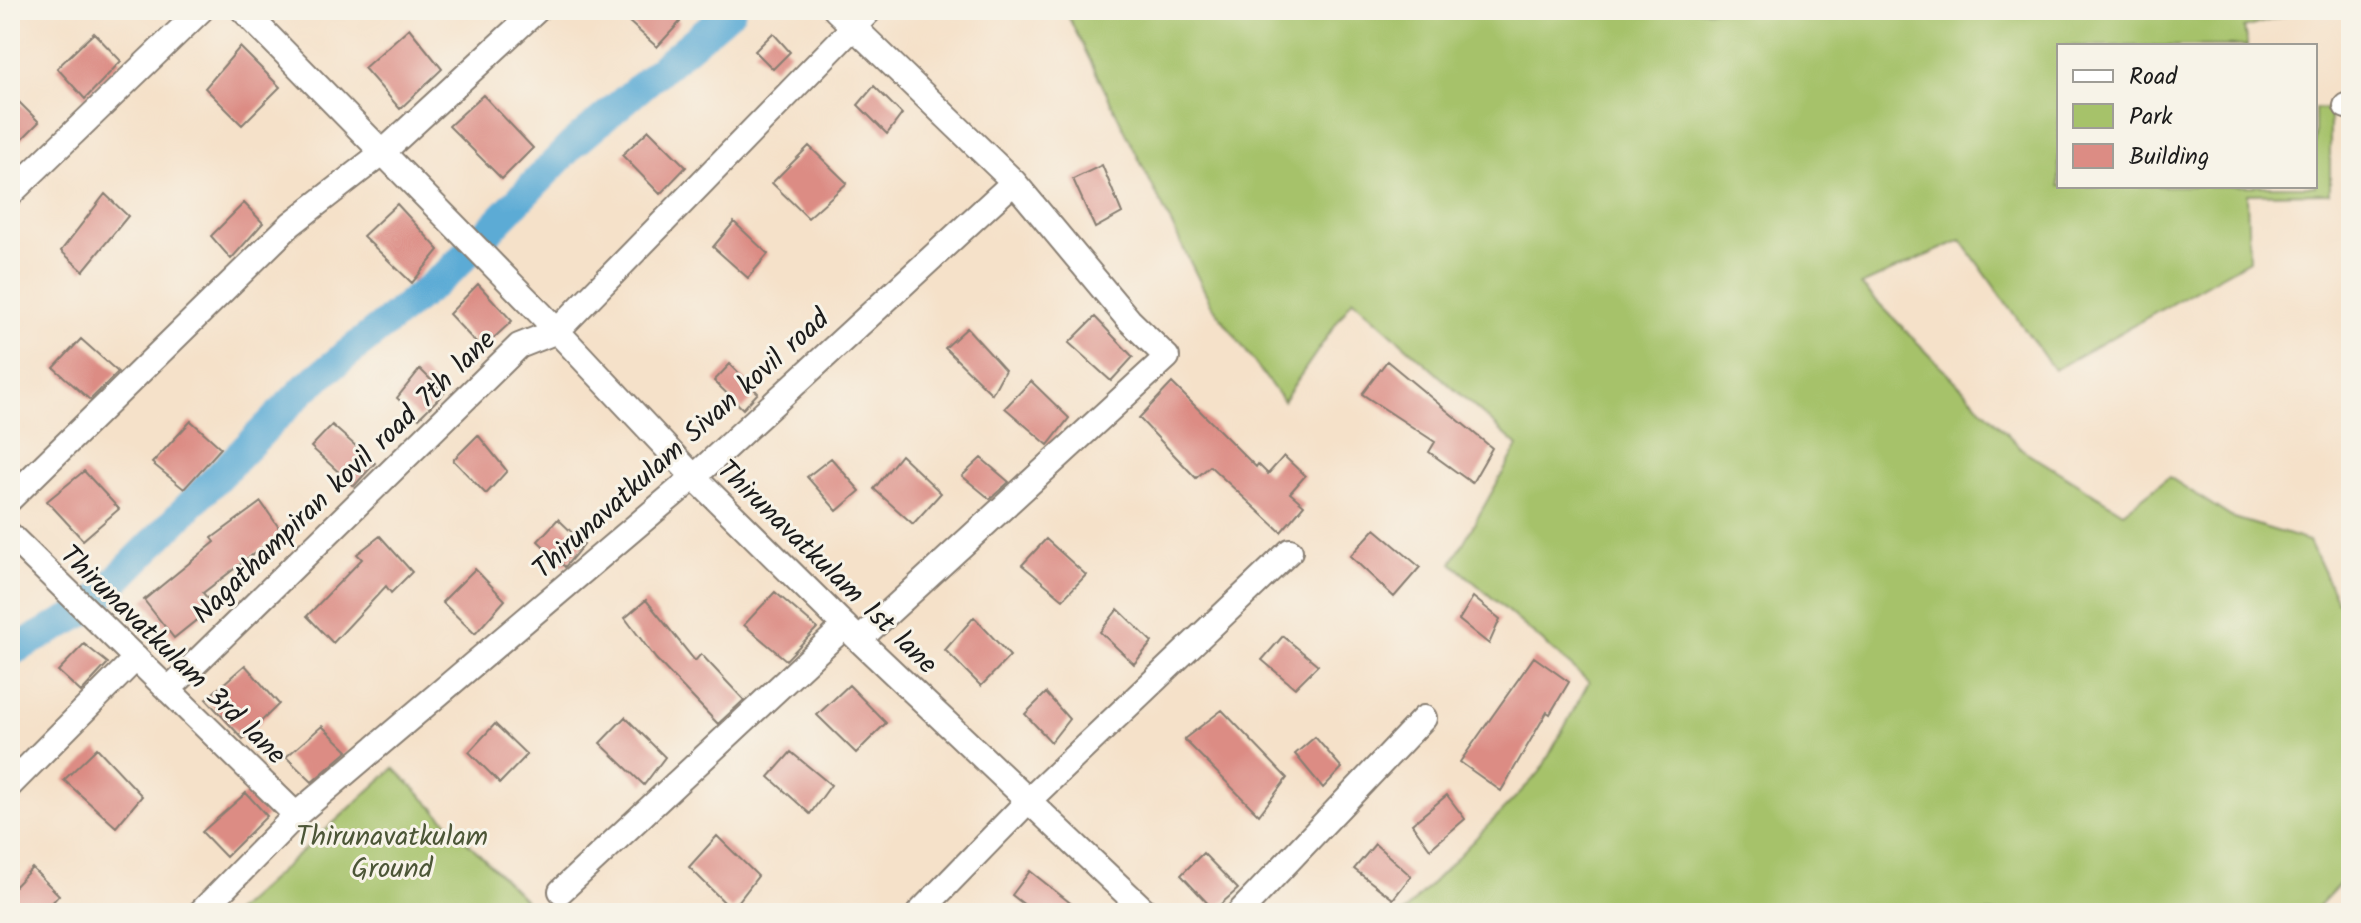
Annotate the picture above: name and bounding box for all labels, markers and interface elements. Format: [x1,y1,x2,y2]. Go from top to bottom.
legend [2057,44,2317,188]
text: Road [2129,58,2178,97]
text: Park [2129,98,2173,137]
text: Building [2129,138,2209,177]
street label: Thirunavatkulam Sivan kovil road [523,298,841,591]
street label: Nagathampiran kovil road 7th lane [182,319,508,636]
street label: Thirunavatkulam 1st lane [705,450,948,686]
street label: Thirunavatkulam 3rd lane [48,535,297,777]
park label: Thirunavatkulam Ground [296,815,488,892]

